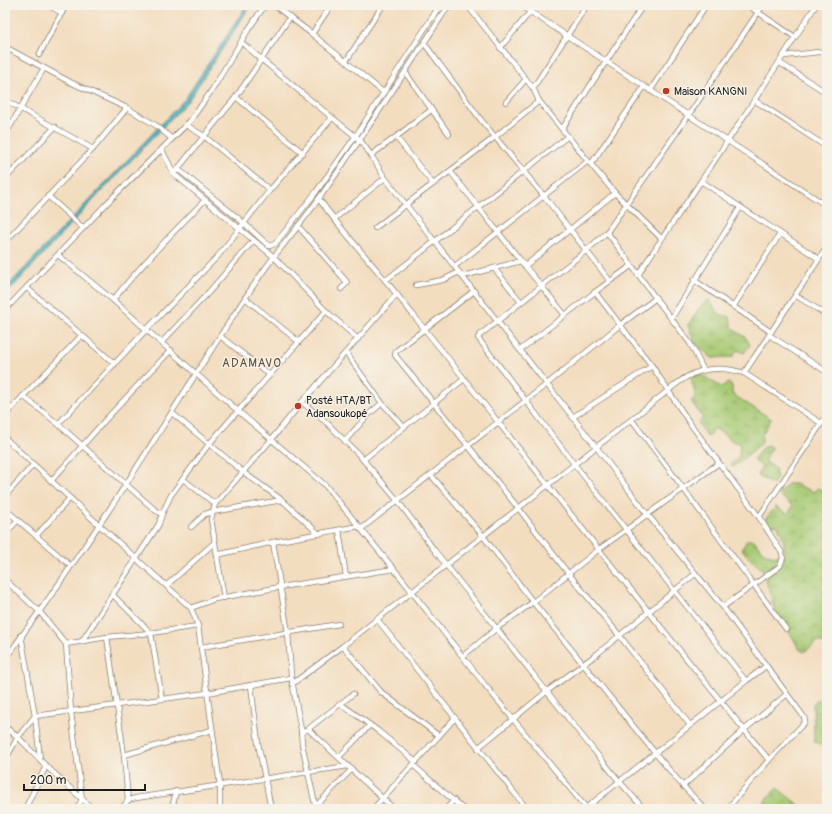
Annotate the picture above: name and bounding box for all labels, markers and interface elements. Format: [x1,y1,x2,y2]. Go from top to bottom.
place label: Maison KANGNI [674,85,747,98]
marker: Maison KANGNI [661,86,671,96]
district label: ADAMAVO [222,356,282,371]
place label: Posté HTA/BT Adansoukopé [306,394,372,420]
marker: Posté HTA/BT Adansoukopé [293,401,303,411]
scale bar [24,766,145,792]
text: 200 m [30,773,67,788]

